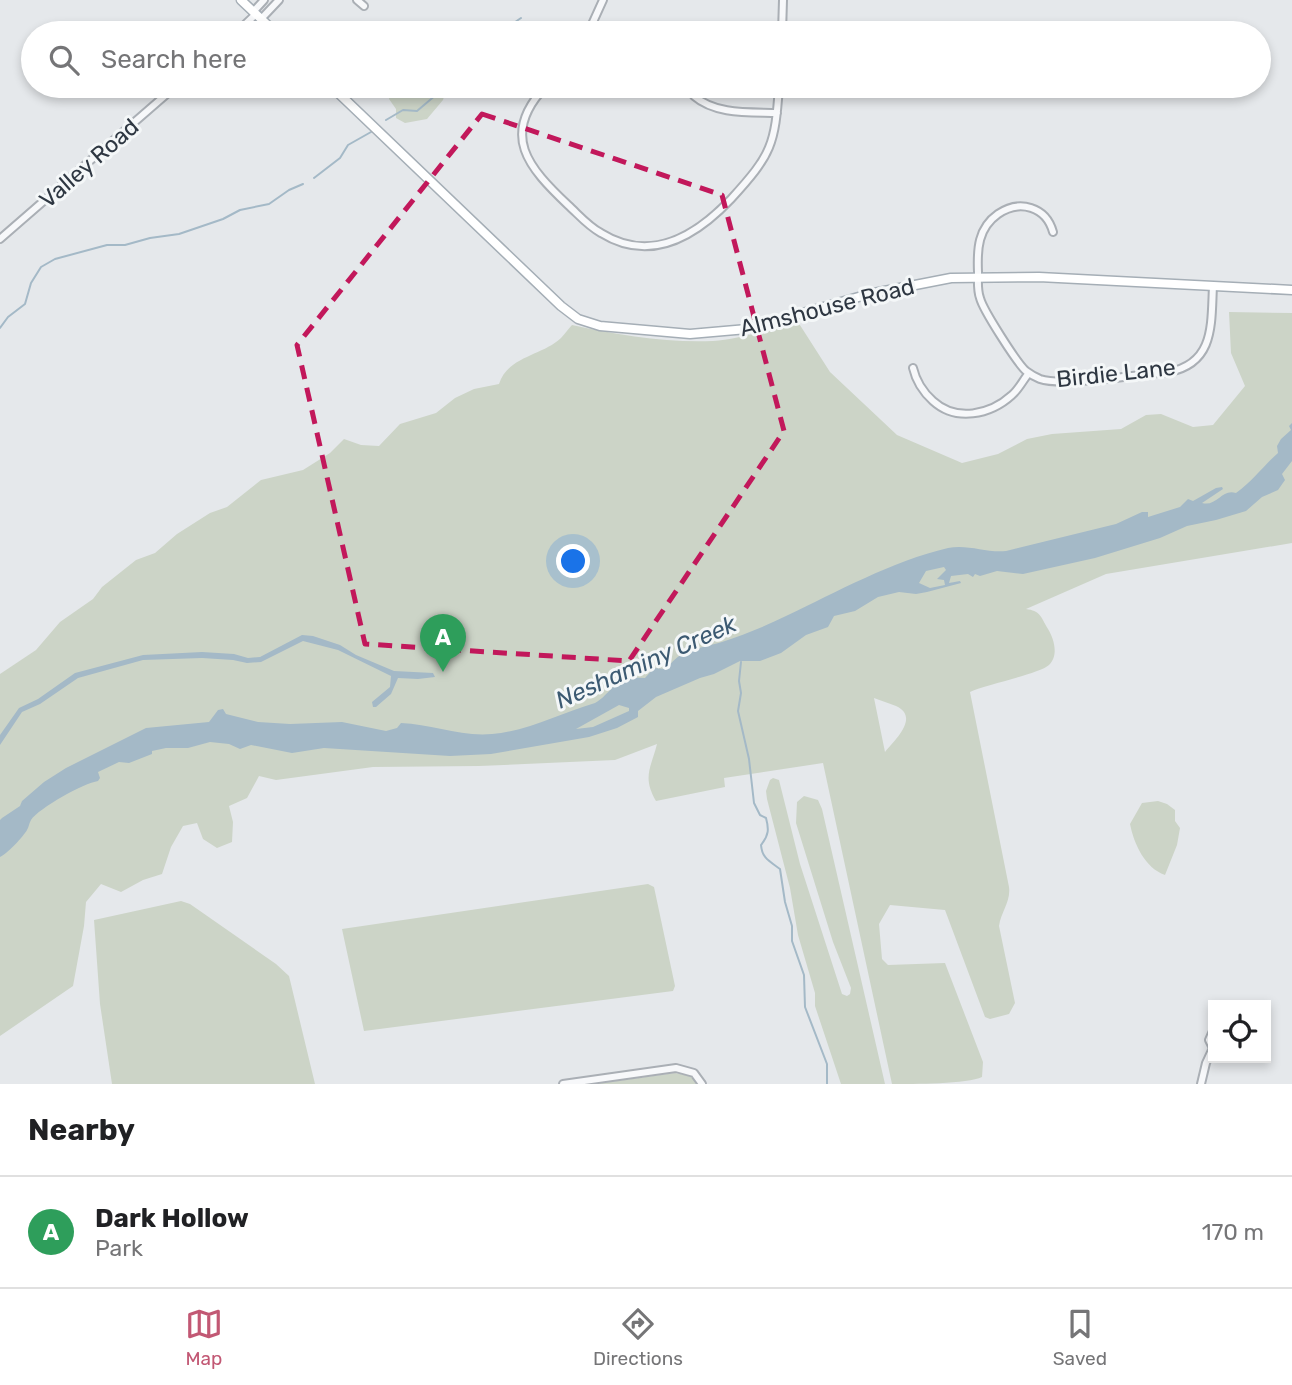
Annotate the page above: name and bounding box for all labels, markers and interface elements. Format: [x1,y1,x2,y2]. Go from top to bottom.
search box [21,21,1271,98]
icon: search [45,41,83,79]
text: Search here [101,44,247,75]
street label: Valley Road [34,112,144,214]
street label: Almshouse Road [737,272,917,342]
street label: Birdie Lane [1055,353,1177,393]
your location [556,544,590,578]
water label: Neshaminy Creek [551,609,741,714]
pin: A [420,614,466,672]
map controls [1208,1000,1271,1063]
button: locate [1208,1000,1271,1063]
text: Nearby [28,1112,135,1148]
text: Dark Hollow [95,1203,249,1234]
text: A [43,1218,59,1246]
text: 170 m [1202,1218,1264,1246]
text: Park [95,1234,143,1262]
tab: Map [185,1305,223,1370]
tab: Directions [593,1305,683,1370]
tab: Saved [1053,1305,1107,1370]

